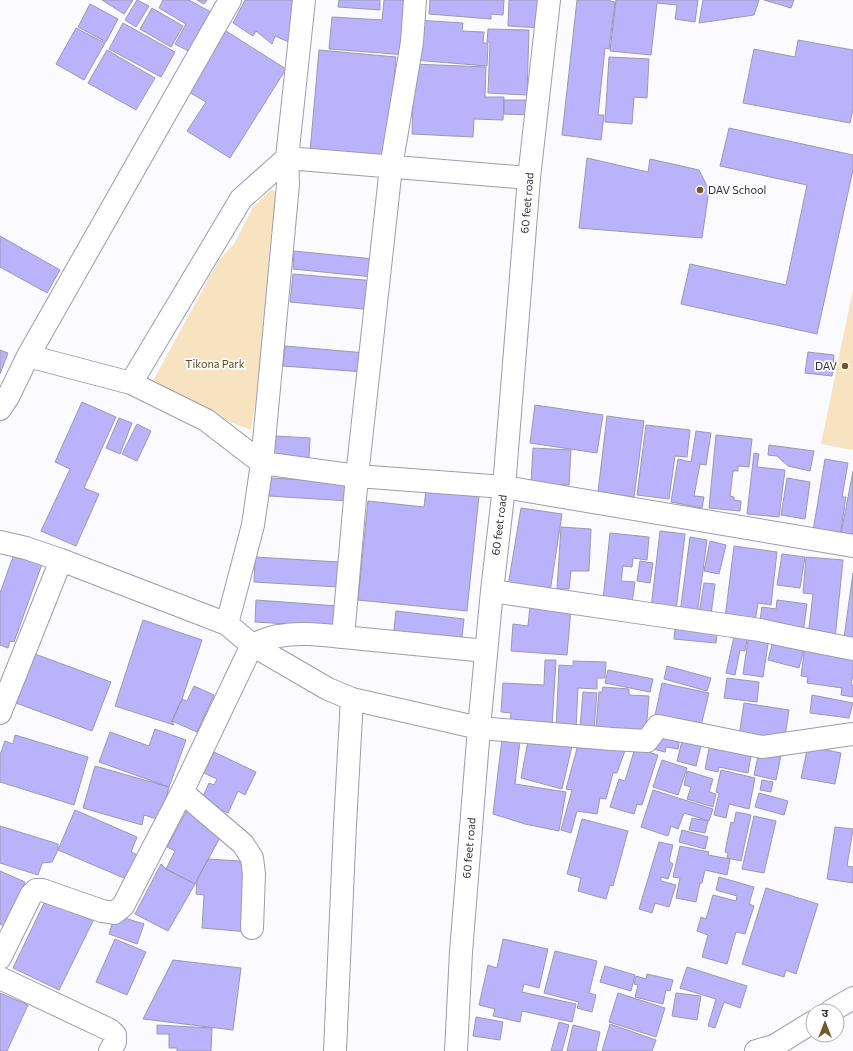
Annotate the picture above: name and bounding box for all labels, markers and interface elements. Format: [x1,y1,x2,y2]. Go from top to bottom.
street label: 60 feet road [517,172,536,234]
place label: DAV School [708,183,766,196]
marker: DAV School [695,185,705,195]
park label: Tikona Park [185,357,245,370]
place label: DAV [815,359,837,372]
marker: DAV [840,361,850,371]
street label: 60 feet road [488,494,509,556]
street label: 60 feet road [459,817,478,879]
north arrow [805,1003,845,1043]
text: उ [822,1006,829,1019]

